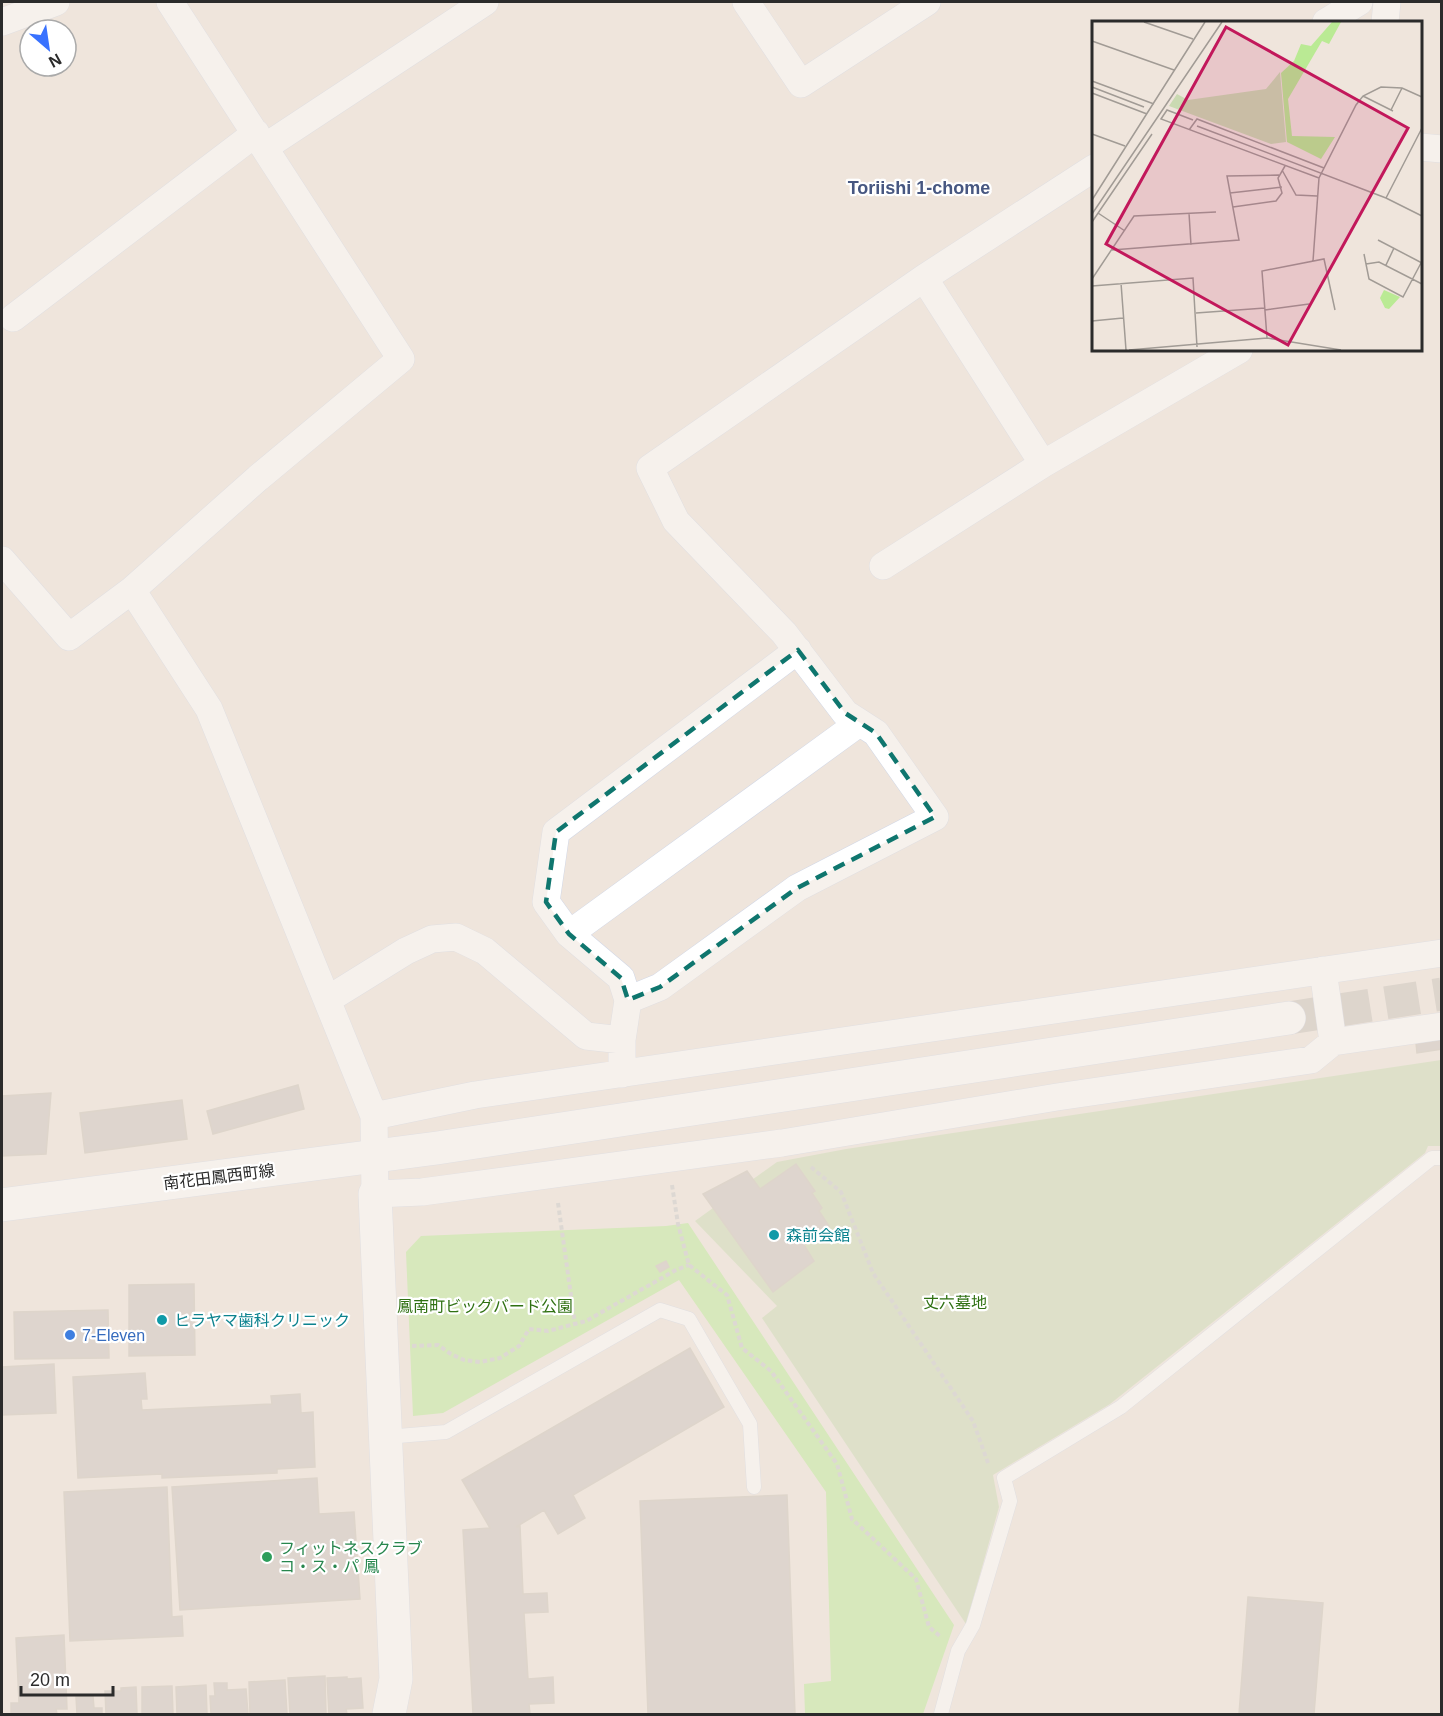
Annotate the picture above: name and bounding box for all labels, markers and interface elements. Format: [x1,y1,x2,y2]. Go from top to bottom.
north arrow [18,18,78,78]
inset map [1092,21,1422,351]
text: N [46,50,64,71]
district label: Toriishi 1-chome [848,178,990,198]
street label: 南花田鳳西町線 [162,1162,276,1192]
place label: 森前会館 [786,1227,850,1244]
marker: 森前会館 [767,1228,781,1242]
park label: 丈六墓地 [923,1294,987,1311]
park label: 鳳南町ビッグバード公園 [397,1298,573,1315]
place label: ヒラヤマ歯科クリニック [174,1312,350,1329]
marker: ヒラヤマ歯科クリニック [155,1313,169,1327]
place label: 7-Eleven [82,1327,145,1344]
marker: 7-Eleven [63,1328,77,1342]
place label: フィットネスクラブ コ・ス・パ 鳳 [279,1540,423,1575]
marker: フィットネスクラブ コ・ス・パ 鳳 [260,1550,274,1564]
scale bar [21,1659,112,1697]
text: 20 m [30,1670,70,1690]

